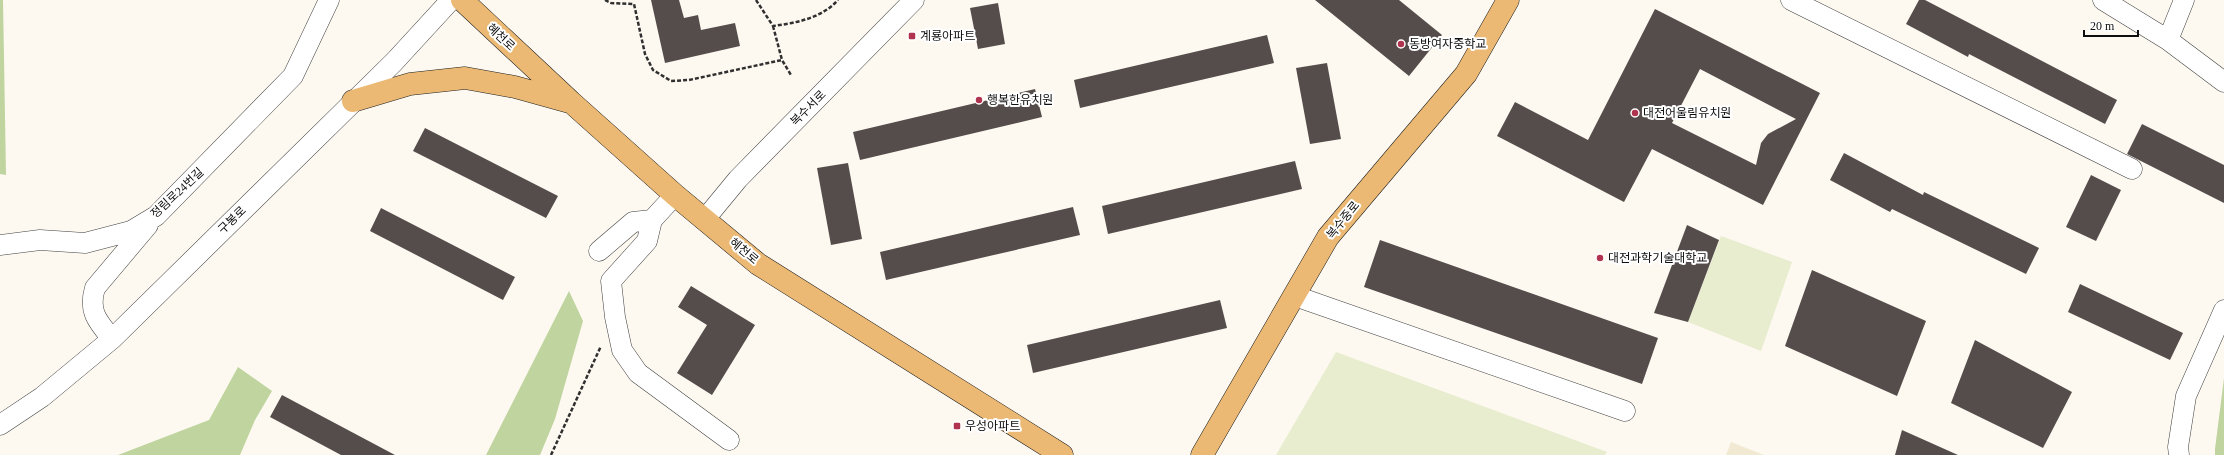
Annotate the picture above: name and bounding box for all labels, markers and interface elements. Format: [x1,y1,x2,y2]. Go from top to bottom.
scale bar [2084,12,2138,38]
text: 20 m [2090,19,2115,33]
street label: 혜천로 [484,21,518,53]
place label: 계룡아파트 [920,29,975,43]
marker: 계룡아파트 [907,31,917,41]
place label: 동방여자중학교 [1409,37,1486,51]
marker: 동방여자중학교 [1396,39,1406,49]
street label: 복수서로 [787,87,829,129]
place label: 행복한유치원 [987,93,1053,107]
marker: 행복한유치원 [974,95,984,105]
place label: 대전어울림유치원 [1643,106,1731,120]
marker: 대전어울림유치원 [1630,108,1640,118]
street label: 정림로24번길 [148,165,206,221]
street label: 복수중로 [1324,198,1362,242]
street label: 구봉로 [215,203,249,237]
street label: 혜천로 [727,235,761,267]
place label: 대전과학기술대학교 [1608,251,1707,265]
marker: 대전과학기술대학교 [1595,253,1605,263]
place label: 우성아파트 [965,419,1020,433]
marker: 우성아파트 [952,421,962,431]

